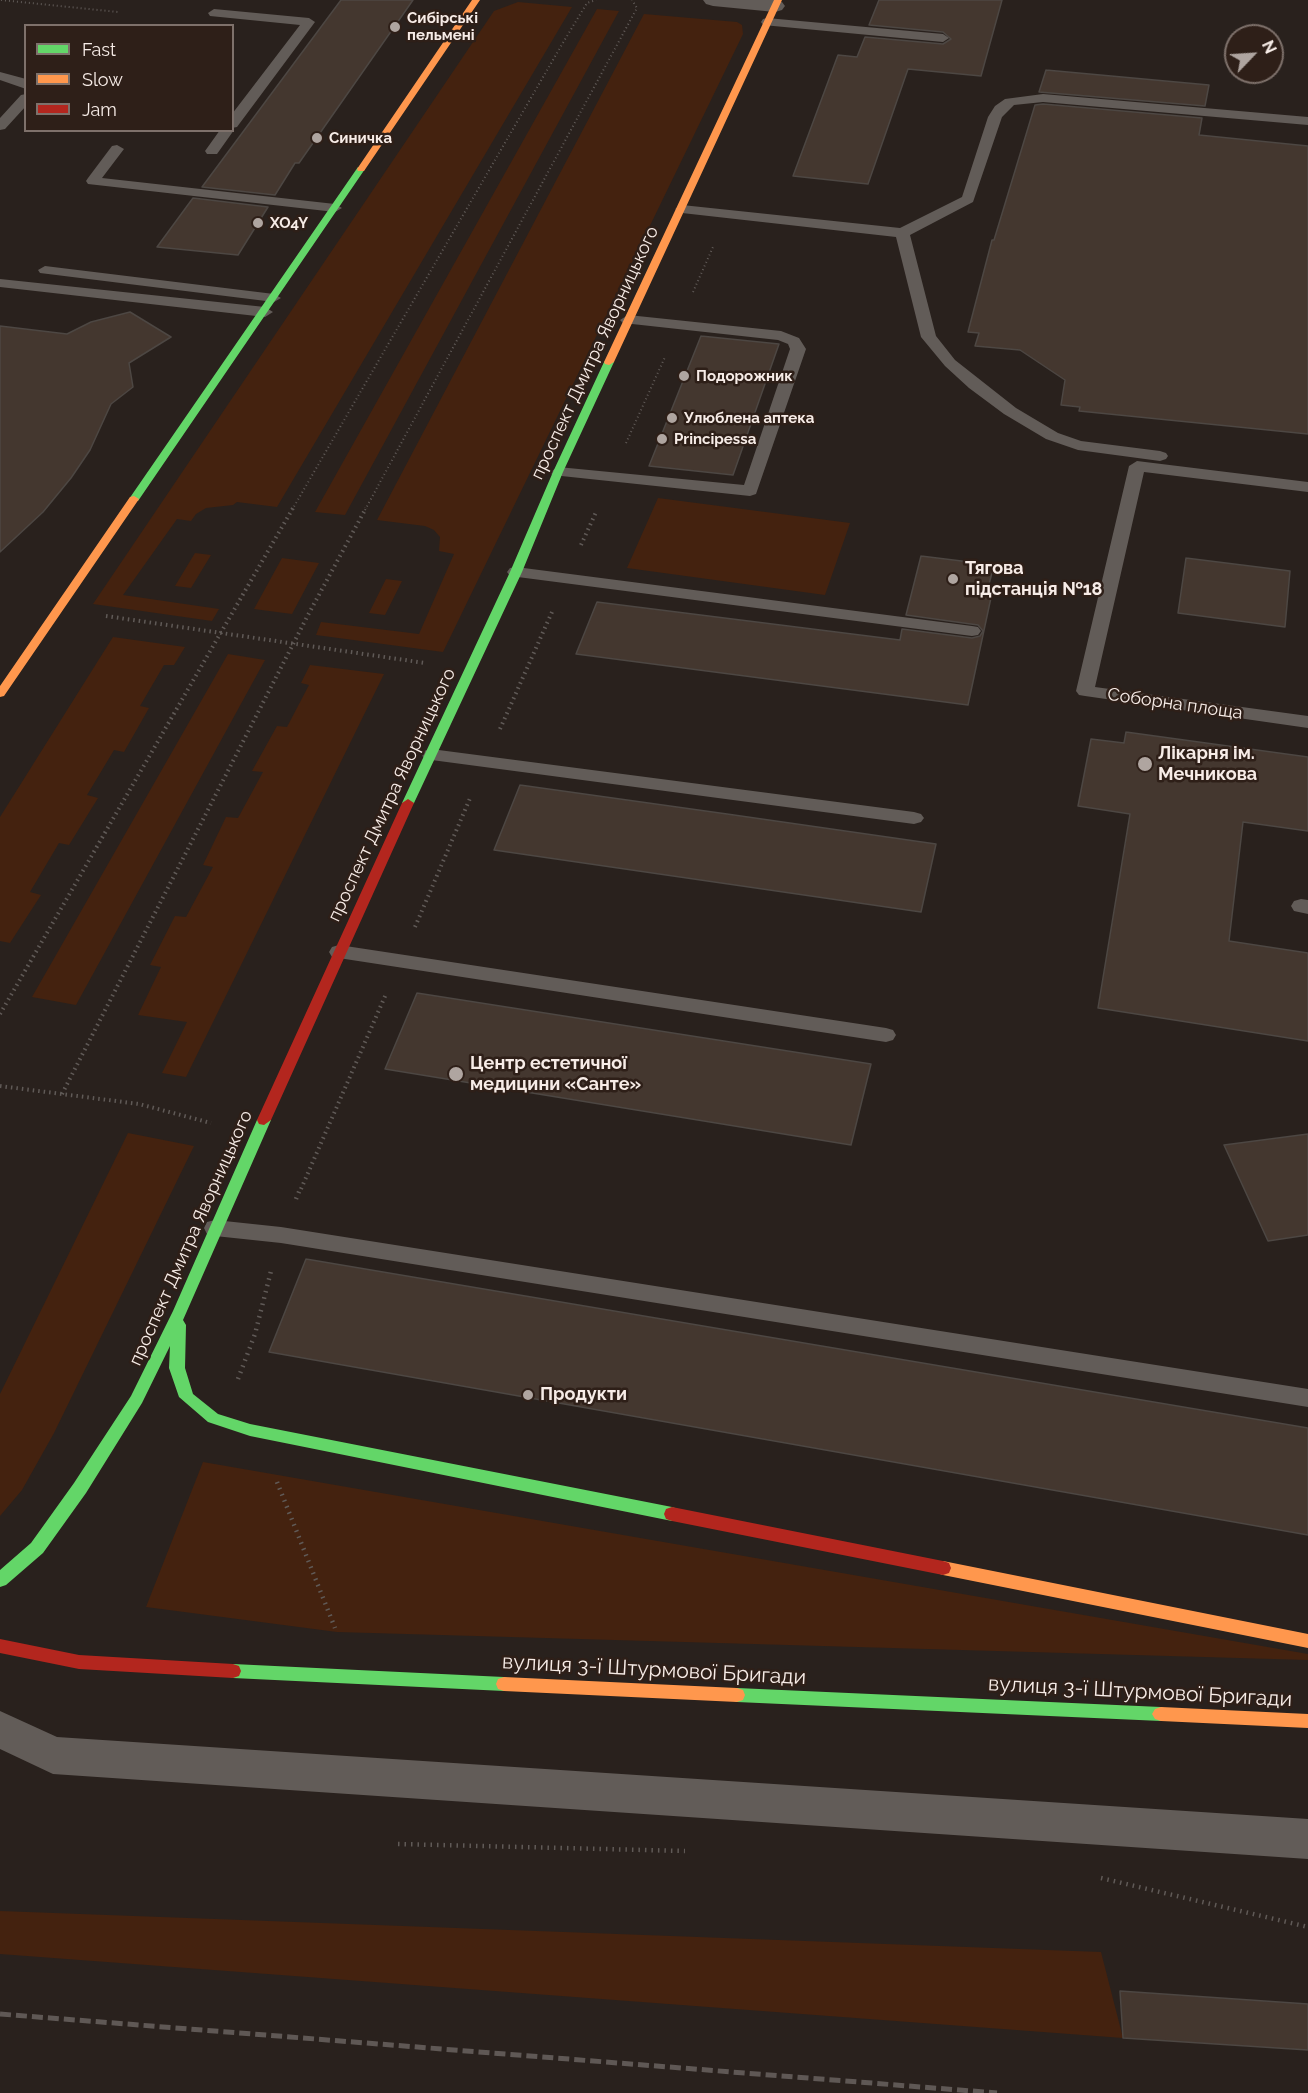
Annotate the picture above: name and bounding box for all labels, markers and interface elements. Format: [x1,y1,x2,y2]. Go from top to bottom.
place label: Сибірські пельмені [407,9,478,44]
marker: Сибірські пельмені [388,20,402,34]
legend [24,24,234,132]
north arrow [1224,24,1284,84]
text: N [1258,37,1280,57]
text: Fast [82,39,116,60]
text: Slow [82,69,123,90]
text: Jam [82,99,117,120]
place label: Синичка [329,129,392,147]
marker: Синичка [310,131,324,145]
place label: XO4Y [270,214,308,232]
marker: XO4Y [251,216,265,230]
street label: проспект Дмитра Яворницького [527,223,663,483]
place label: Подорожник [696,367,793,385]
marker: Подорожник [677,369,691,383]
place label: Улюблена аптека [684,409,814,427]
marker: Улюблена аптека [665,411,679,425]
place label: Principessa [674,430,756,448]
marker: Principessa [655,432,669,446]
place label: Тягова пiдстанцiя №18 [965,558,1102,600]
marker: Тягова пiдстанцiя №18 [946,572,960,586]
street label: проспект Дмитра Яворницького [324,665,460,925]
street label: Соборна площа [1106,684,1244,724]
place label: Лікарня ім. Мечникова [1158,743,1257,786]
marker: Лікарня ім. Мечникова [1136,755,1154,773]
place label: Центр естетичної медицини «Санте» [470,1053,641,1096]
marker: Центр естетичної медицини «Санте» [447,1065,465,1083]
street label: проспект Дмитра Яворницького [125,1107,257,1369]
place label: Продукти [540,1384,627,1406]
marker: Продукти [521,1388,535,1402]
street label: вулиця 3-ї Штурмової Бригади [501,1649,807,1691]
street label: вулиця 3-ї Штурмової Бригади [987,1671,1293,1713]

